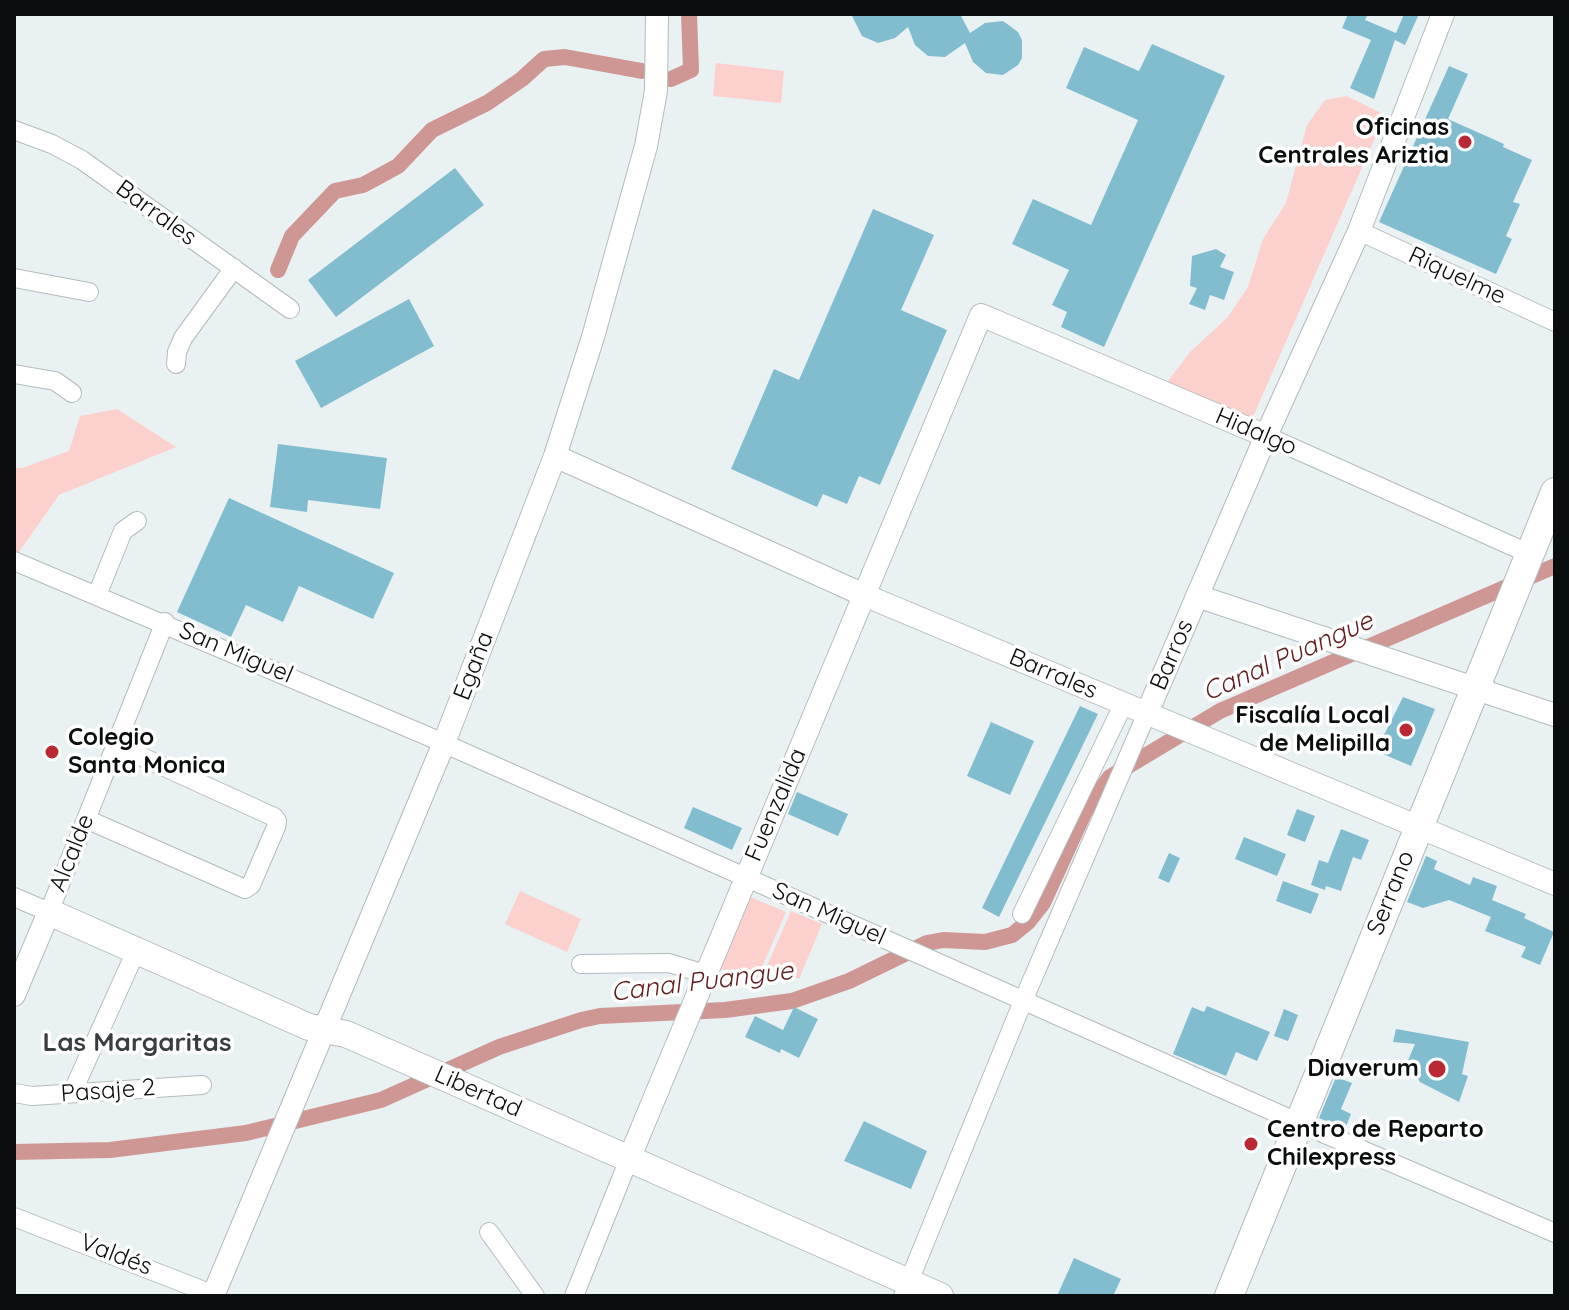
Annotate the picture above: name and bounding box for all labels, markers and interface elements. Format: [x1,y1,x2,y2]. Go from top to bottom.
place label: Oficinas Centrales Ariztia [1258,114,1449,170]
marker: Oficinas Centrales Ariztia [1456,133,1474,151]
street label: Barrales [110,174,202,252]
street label: Riquelme [1404,241,1510,311]
street label: Hidalgo [1211,402,1301,462]
water label: Canal Puangue [1198,606,1378,708]
street label: Barros [1144,615,1200,695]
street label: San Miguel [175,616,297,690]
street label: Egaña [448,628,500,704]
street label: Barrales [1005,643,1101,705]
place label: Fiscalía Local de Melipilla [1235,702,1390,758]
marker: Fiscalía Local de Melipilla [1397,721,1415,739]
place label: Colegio Santa Monica [68,724,225,780]
marker: Colegio Santa Monica [43,743,61,761]
street label: Fuenzalida [739,744,813,866]
street label: Alcalde [43,810,101,896]
street label: Serrano [1361,847,1421,939]
street label: San Miguel [768,876,890,952]
water label: Canal Puangue [609,955,795,1009]
district label: Las Margaritas [43,1027,231,1059]
place label: Diaverum [1307,1055,1419,1083]
marker: Diaverum [1426,1058,1448,1080]
street label: Libertad [430,1060,526,1124]
street label: Pasaje 2 [60,1073,156,1109]
place label: Centro de Reparto Chilexpress [1267,1116,1484,1172]
marker: Centro de Reparto Chilexpress [1242,1135,1260,1153]
street label: Valdés [76,1228,156,1282]

